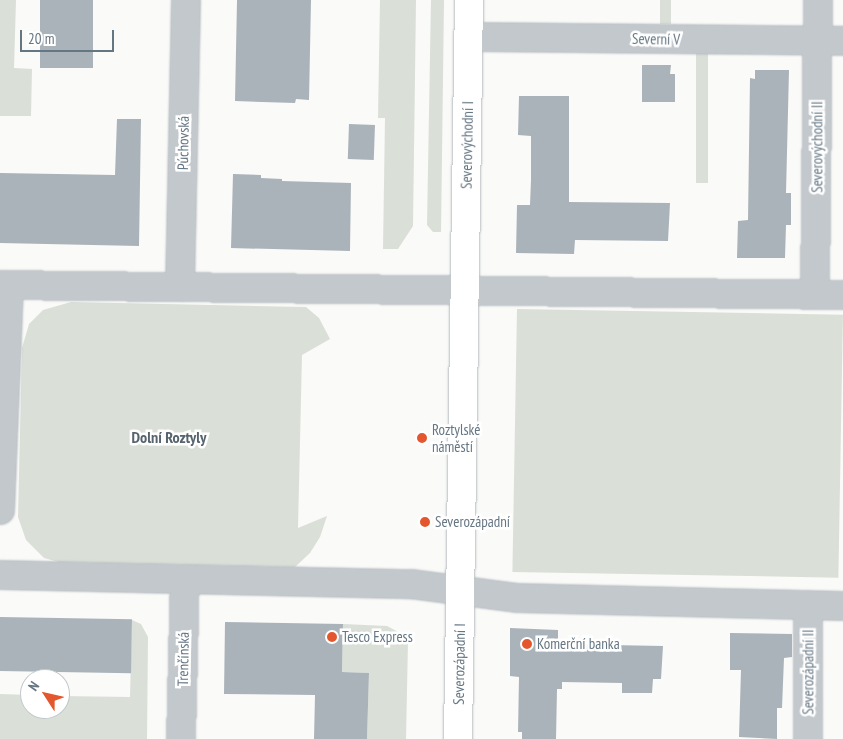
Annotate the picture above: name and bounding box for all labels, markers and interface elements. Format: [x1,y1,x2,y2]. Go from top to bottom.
scale bar [22,20,116,52]
text: 20 m [28,29,54,48]
street label: Severní V [632,30,680,48]
street label: Severovýchodní I [457,101,477,189]
street label: Severovýchodní II [808,101,826,193]
street label: Púchovská [174,116,192,170]
place label: Roztylské náměstí [432,420,480,455]
district label: Dolní Roztyly [132,427,206,447]
marker: Roztylské náměstí [416,432,428,444]
place label: Severozápadní [435,513,510,531]
marker: Severozápadní [419,516,431,528]
street label: Severozápadní I [449,623,469,705]
place label: Tesco Express [342,628,413,646]
street label: Severozápadní II [799,629,817,715]
marker: Tesco Express [326,631,338,643]
street label: Trenčínská [174,632,192,686]
place label: Komerční banka [537,635,620,653]
marker: Komerční banka [521,638,533,650]
north arrow [20,669,70,719]
text: N [24,678,43,694]

